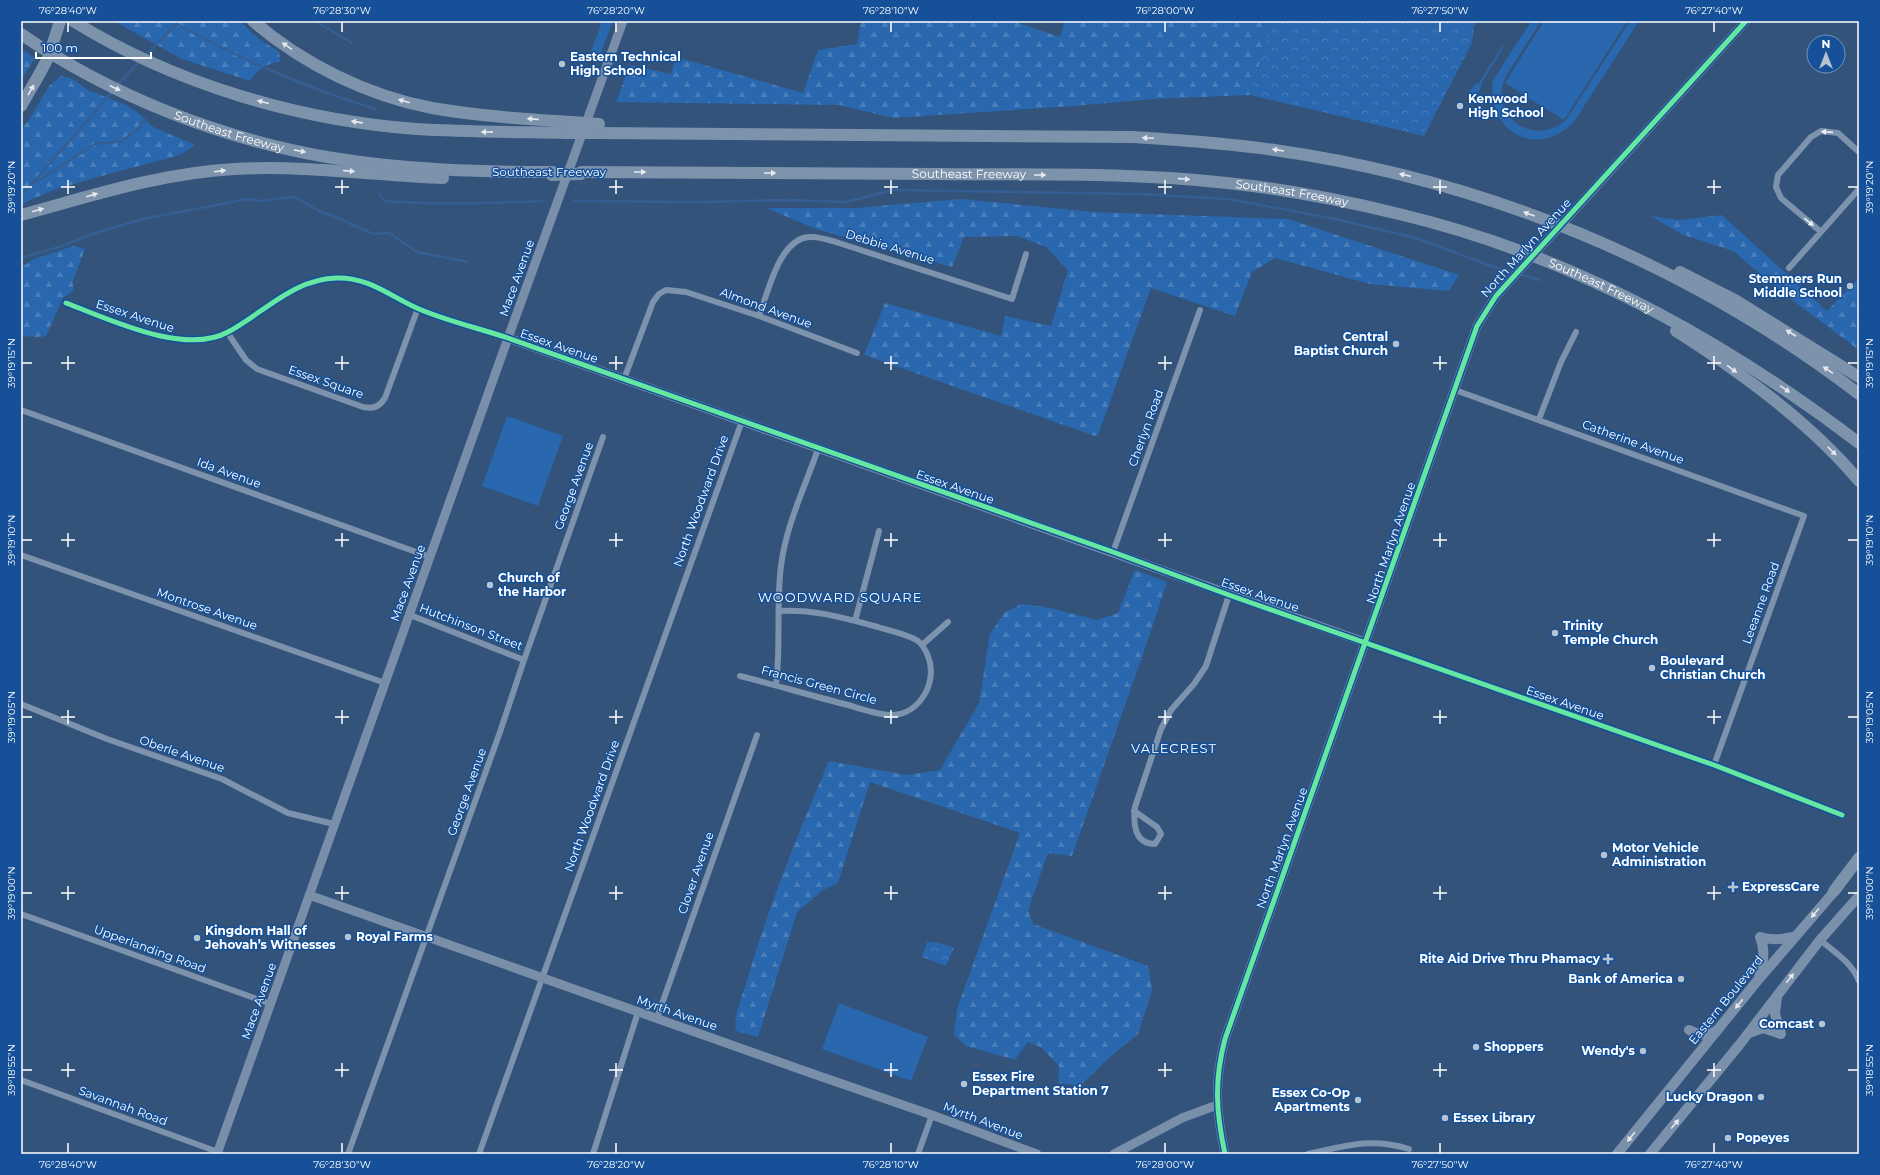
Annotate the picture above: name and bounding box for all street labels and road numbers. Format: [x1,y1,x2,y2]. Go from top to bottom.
street label: Southeast Freeway [172,107,286,155]
street label: Southeast Freeway [492,164,607,179]
street label: Southeast Freeway [912,166,1027,181]
street label: Southeast Freeway [1235,176,1350,209]
street label: North Marlyn Avenue [1477,195,1574,300]
street label: Debbie Avenue [844,226,936,267]
street label: Mace Avenue [496,237,537,318]
street label: Southeast Freeway [1546,255,1657,317]
street label: Almond Avenue [718,284,814,331]
street label: Essex Avenue [94,296,176,335]
street label: Essex Avenue [518,325,600,366]
street label: Essex Square [286,362,366,401]
street label: Cherlyn Road [1125,387,1166,468]
street label: Catherine Avenue [1580,416,1686,467]
street label: North Woodward Drive [670,433,731,569]
street label: George Avenue [551,440,596,532]
street label: Ida Avenue [195,454,263,491]
street label: Essex Avenue [914,466,996,507]
street label: North Marlyn Avenue [1363,480,1418,606]
street label: Mace Avenue [387,542,428,623]
street label: Leeanne Road [1739,560,1782,646]
street label: Essex Avenue [1219,574,1301,615]
street label: Montrose Avenue [155,584,260,633]
street label: Hutchinson Street [417,600,525,653]
street label: Francis Green Circle [760,662,879,707]
street label: Essex Avenue [1524,682,1606,723]
street label: Oberle Avenue [138,732,227,775]
street label: North Woodward Drive [561,738,622,874]
street label: George Avenue [444,746,489,838]
street label: North Marlyn Avenue [1253,785,1310,910]
street label: Clover Avenue [674,830,717,916]
street label: Upperlanding Road [92,921,208,976]
street label: Eastern Boulevard [1685,952,1766,1047]
street label: Mace Avenue [238,960,279,1041]
street label: Myrth Avenue [635,992,719,1033]
street label: Savannah Road [77,1082,170,1129]
street label: Myrth Avenue [941,1098,1025,1143]

